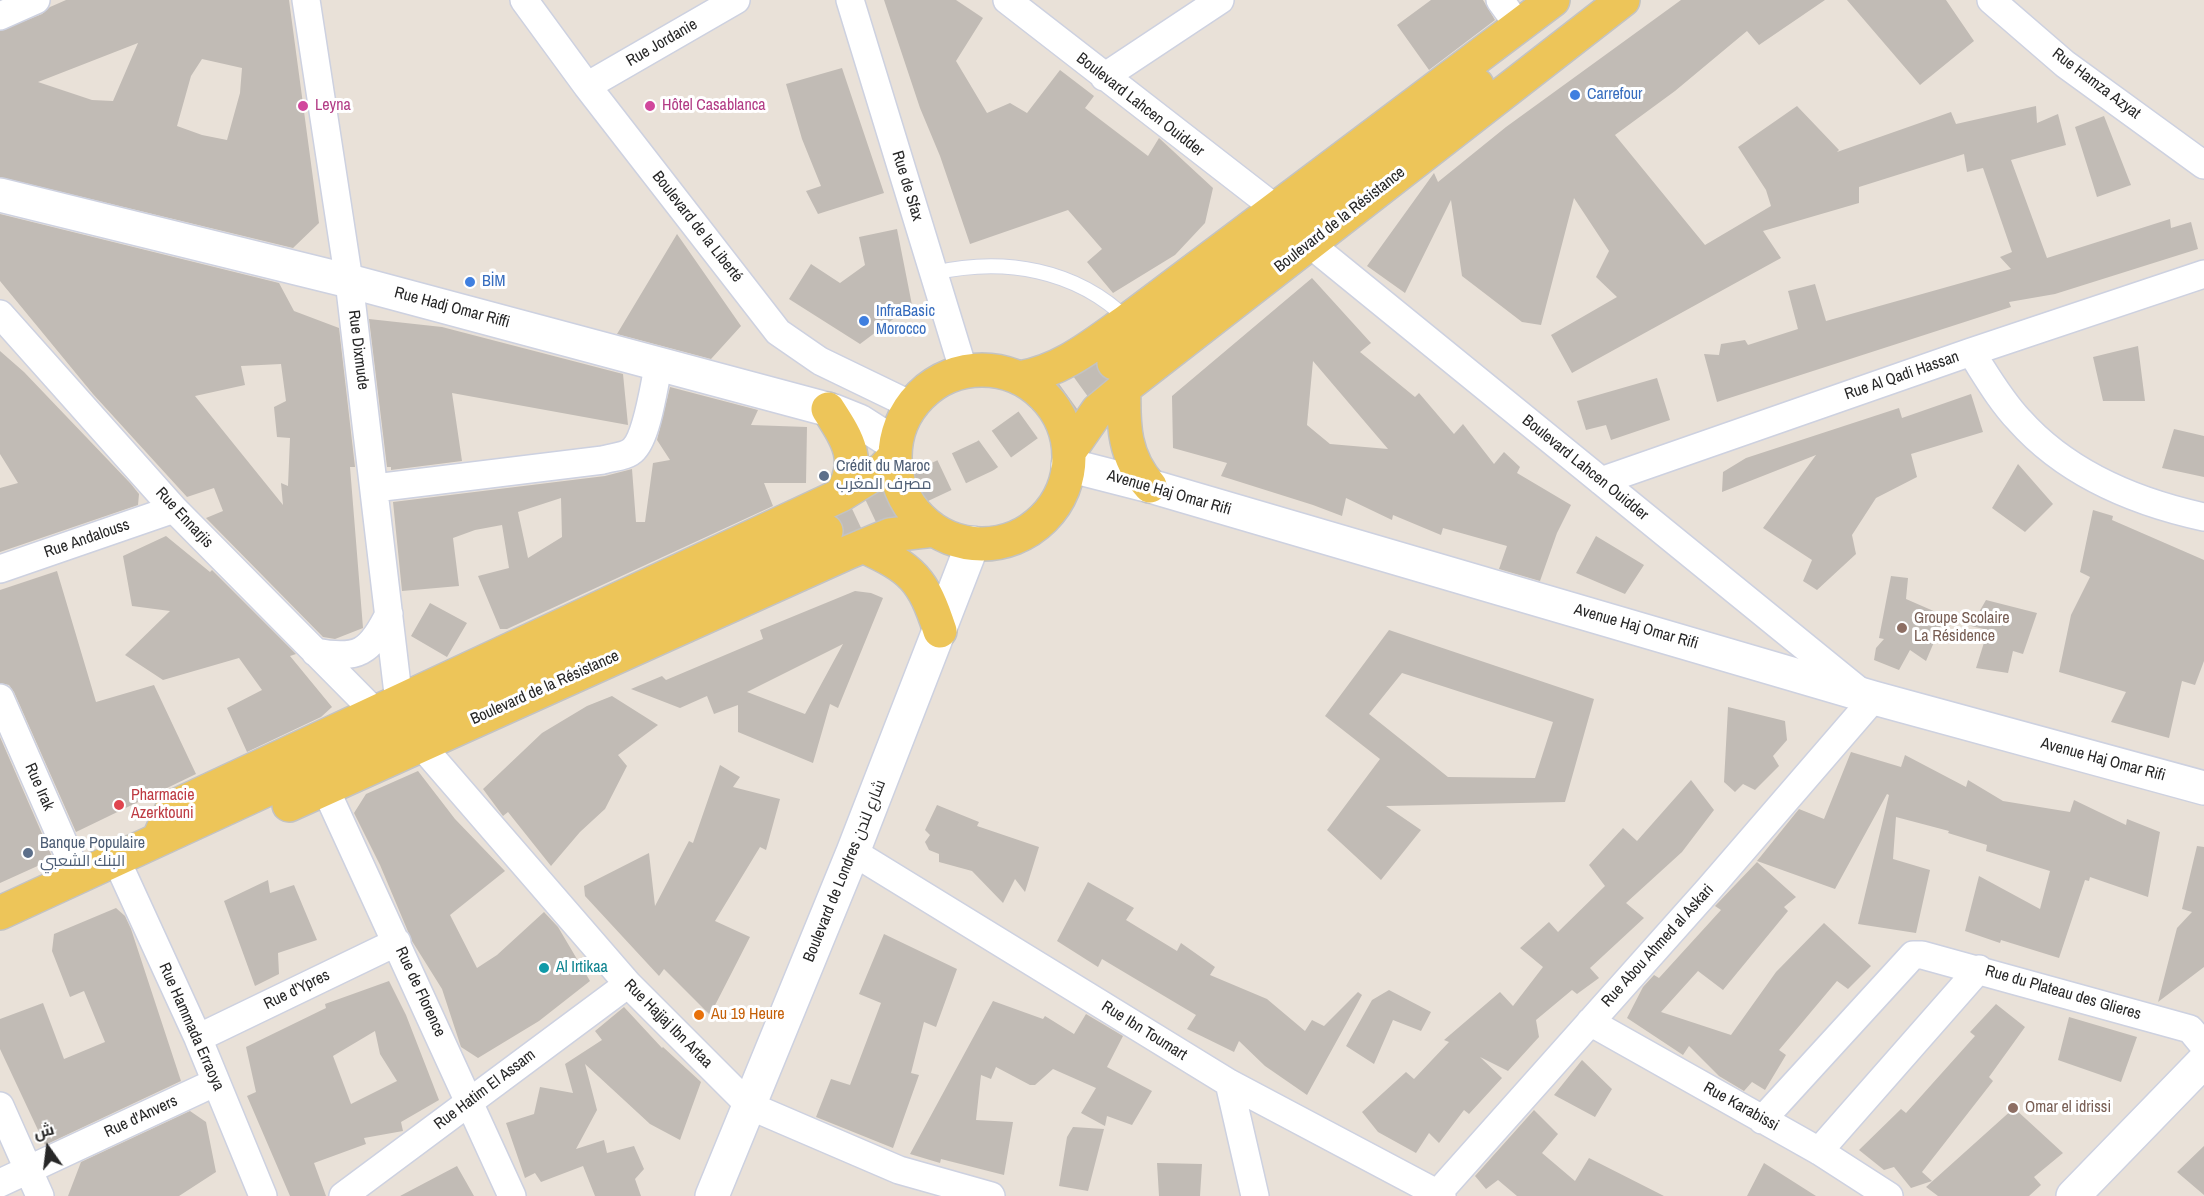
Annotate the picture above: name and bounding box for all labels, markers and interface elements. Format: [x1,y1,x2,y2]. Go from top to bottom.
street label: Rue Jordanie [623,15,701,71]
street label: Rue Hamza Azyat [2048,45,2144,123]
street label: Boulevard Lahcen Ouidder [1072,49,1208,161]
place label: Carrefour [1587,85,1642,105]
marker: Carrefour [1568,88,1582,102]
place label: Leyna [315,96,351,116]
place label: Hôtel Casablanca [662,96,766,116]
marker: Leyna [296,99,310,113]
marker: Hôtel Casablanca [643,99,657,113]
street label: Rue de Sfax [887,149,927,223]
street label: Boulevard de la Résistance [1271,163,1409,277]
street label: Boulevard de la Liberté [648,168,746,286]
place label: BİM [482,272,505,292]
marker: BİM [463,275,477,289]
street label: Rue Hadj Omar Riffi [392,283,512,333]
place label: InfraBasic Morocco [876,302,935,340]
street label: Rue Dixmude [344,309,372,391]
marker: InfraBasic Morocco [857,314,871,328]
street label: Rue Al Qadi Hassan [1842,347,1962,405]
street label: Boulevard Lahcen Ouidder [1518,411,1652,525]
place label: Crédit du Maroc مصرف المغرب [836,457,931,495]
street label: Avenue Haj Omar Rifi [1105,466,1233,520]
marker: Crédit du Maroc مصرف المغرب [817,469,831,483]
street label: Rue Ennarjis [151,484,217,552]
street label: Rue Andalouss [42,515,132,563]
street label: Avenue Haj Omar Rifi [1572,600,1700,654]
place label: Groupe Scolaire La Résidence [1914,609,2010,647]
marker: Groupe Scolaire La Résidence [1895,621,1909,635]
street label: Boulevard de la Résistance [468,647,622,729]
street label: Avenue Haj Omar Rifi [2039,734,2167,786]
street label: Rue Irak [20,760,58,814]
street label: Boulevard de Londres شارع لندن [800,777,890,965]
place label: Pharmacie Azerktouni [131,786,194,824]
marker: Pharmacie Azerktouni [112,798,126,812]
place label: Banque Populaire البنك الشعبي [40,834,145,872]
marker: Banque Populaire البنك الشعبي [21,846,35,860]
street label: Rue Abou Ahmed al Askari [1598,881,1718,1011]
street label: Rue de Florence [391,944,449,1040]
place label: Al Irtikaa [556,958,608,978]
street label: Rue Hammada Erraoya [154,960,228,1094]
marker: Al Irtikaa [537,961,551,975]
street label: Rue du Plateau des Glieres [1983,962,2143,1024]
street label: Rue d'Ypres [261,966,333,1014]
street label: Rue Hajjaj Ibn Artaa [620,976,716,1072]
street label: Rue Ibn Toumart [1098,997,1190,1065]
place label: Au 19 Heure [711,1005,785,1025]
marker: Au 19 Heure [692,1008,706,1022]
street label: Rue Hatim El Assam [431,1046,539,1134]
street label: Rue Karabissi [1700,1078,1782,1136]
street label: Rue d'Anvers [101,1092,181,1142]
place label: Omar el idrissi [2025,1098,2111,1118]
marker: Omar el idrissi [2006,1101,2020,1115]
text: ش [31,1117,56,1144]
north arrow [18,1118,78,1178]

